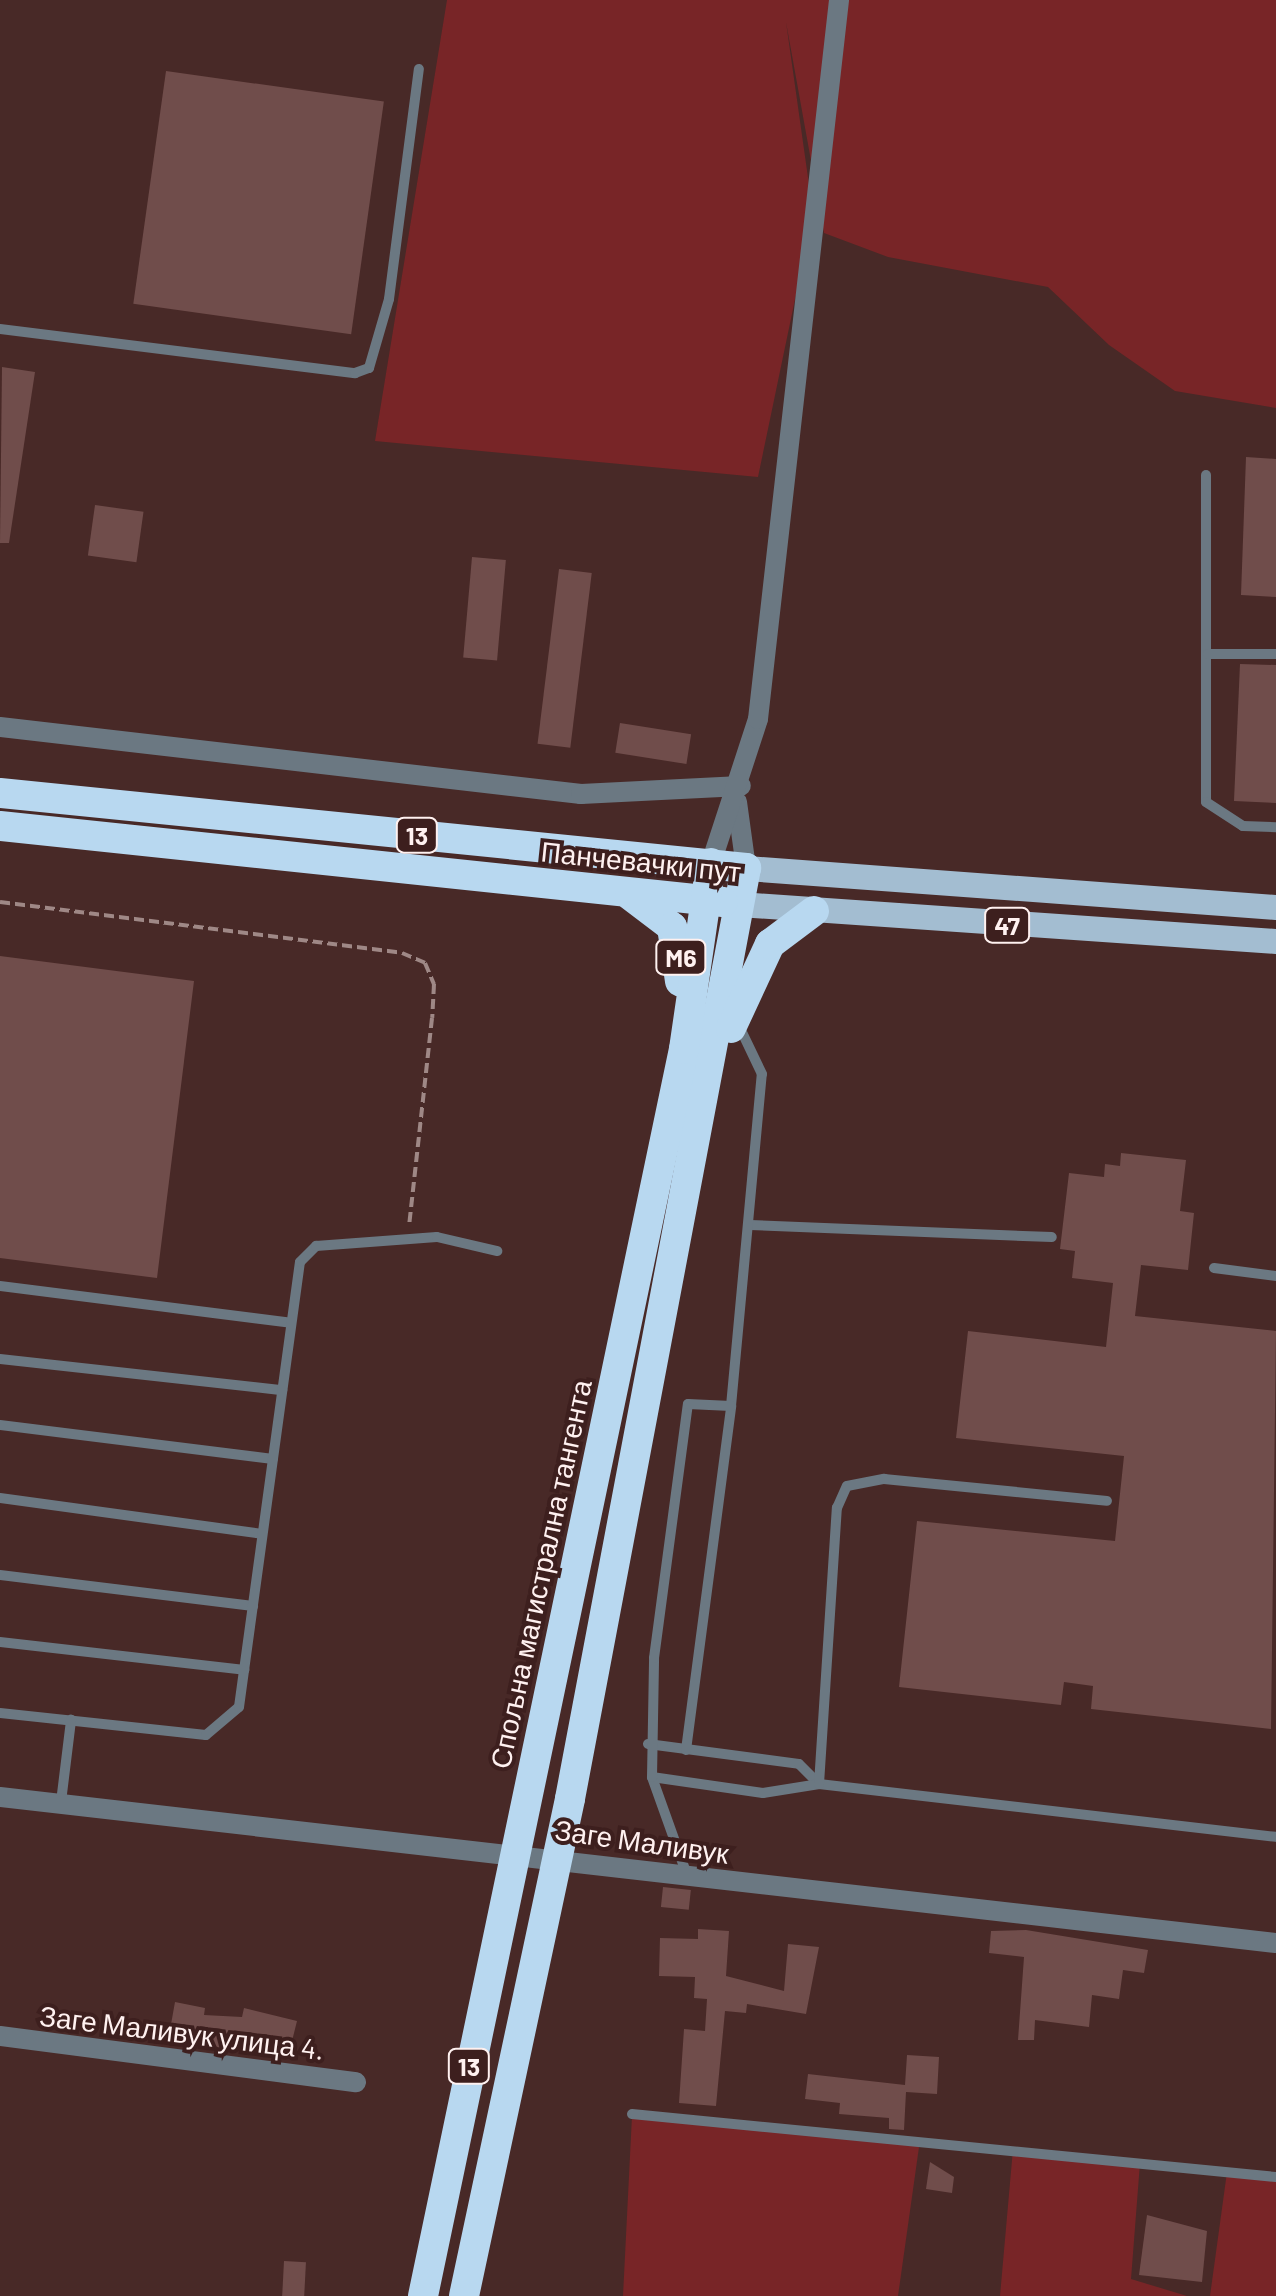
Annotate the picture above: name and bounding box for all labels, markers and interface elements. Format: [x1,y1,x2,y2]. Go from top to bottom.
road number: 13 [394,815,440,855]
street label: Панчевачки пут [539,834,743,888]
road number: 47 [982,905,1032,945]
road number: M6 [654,937,708,977]
street label: Спољна магистрална тангента [482,1376,598,1772]
street label: Заге Маливук [553,1812,731,1870]
street label: Заге Маливук улица 4. [38,1998,326,2066]
road number: 13 [446,2046,492,2086]

